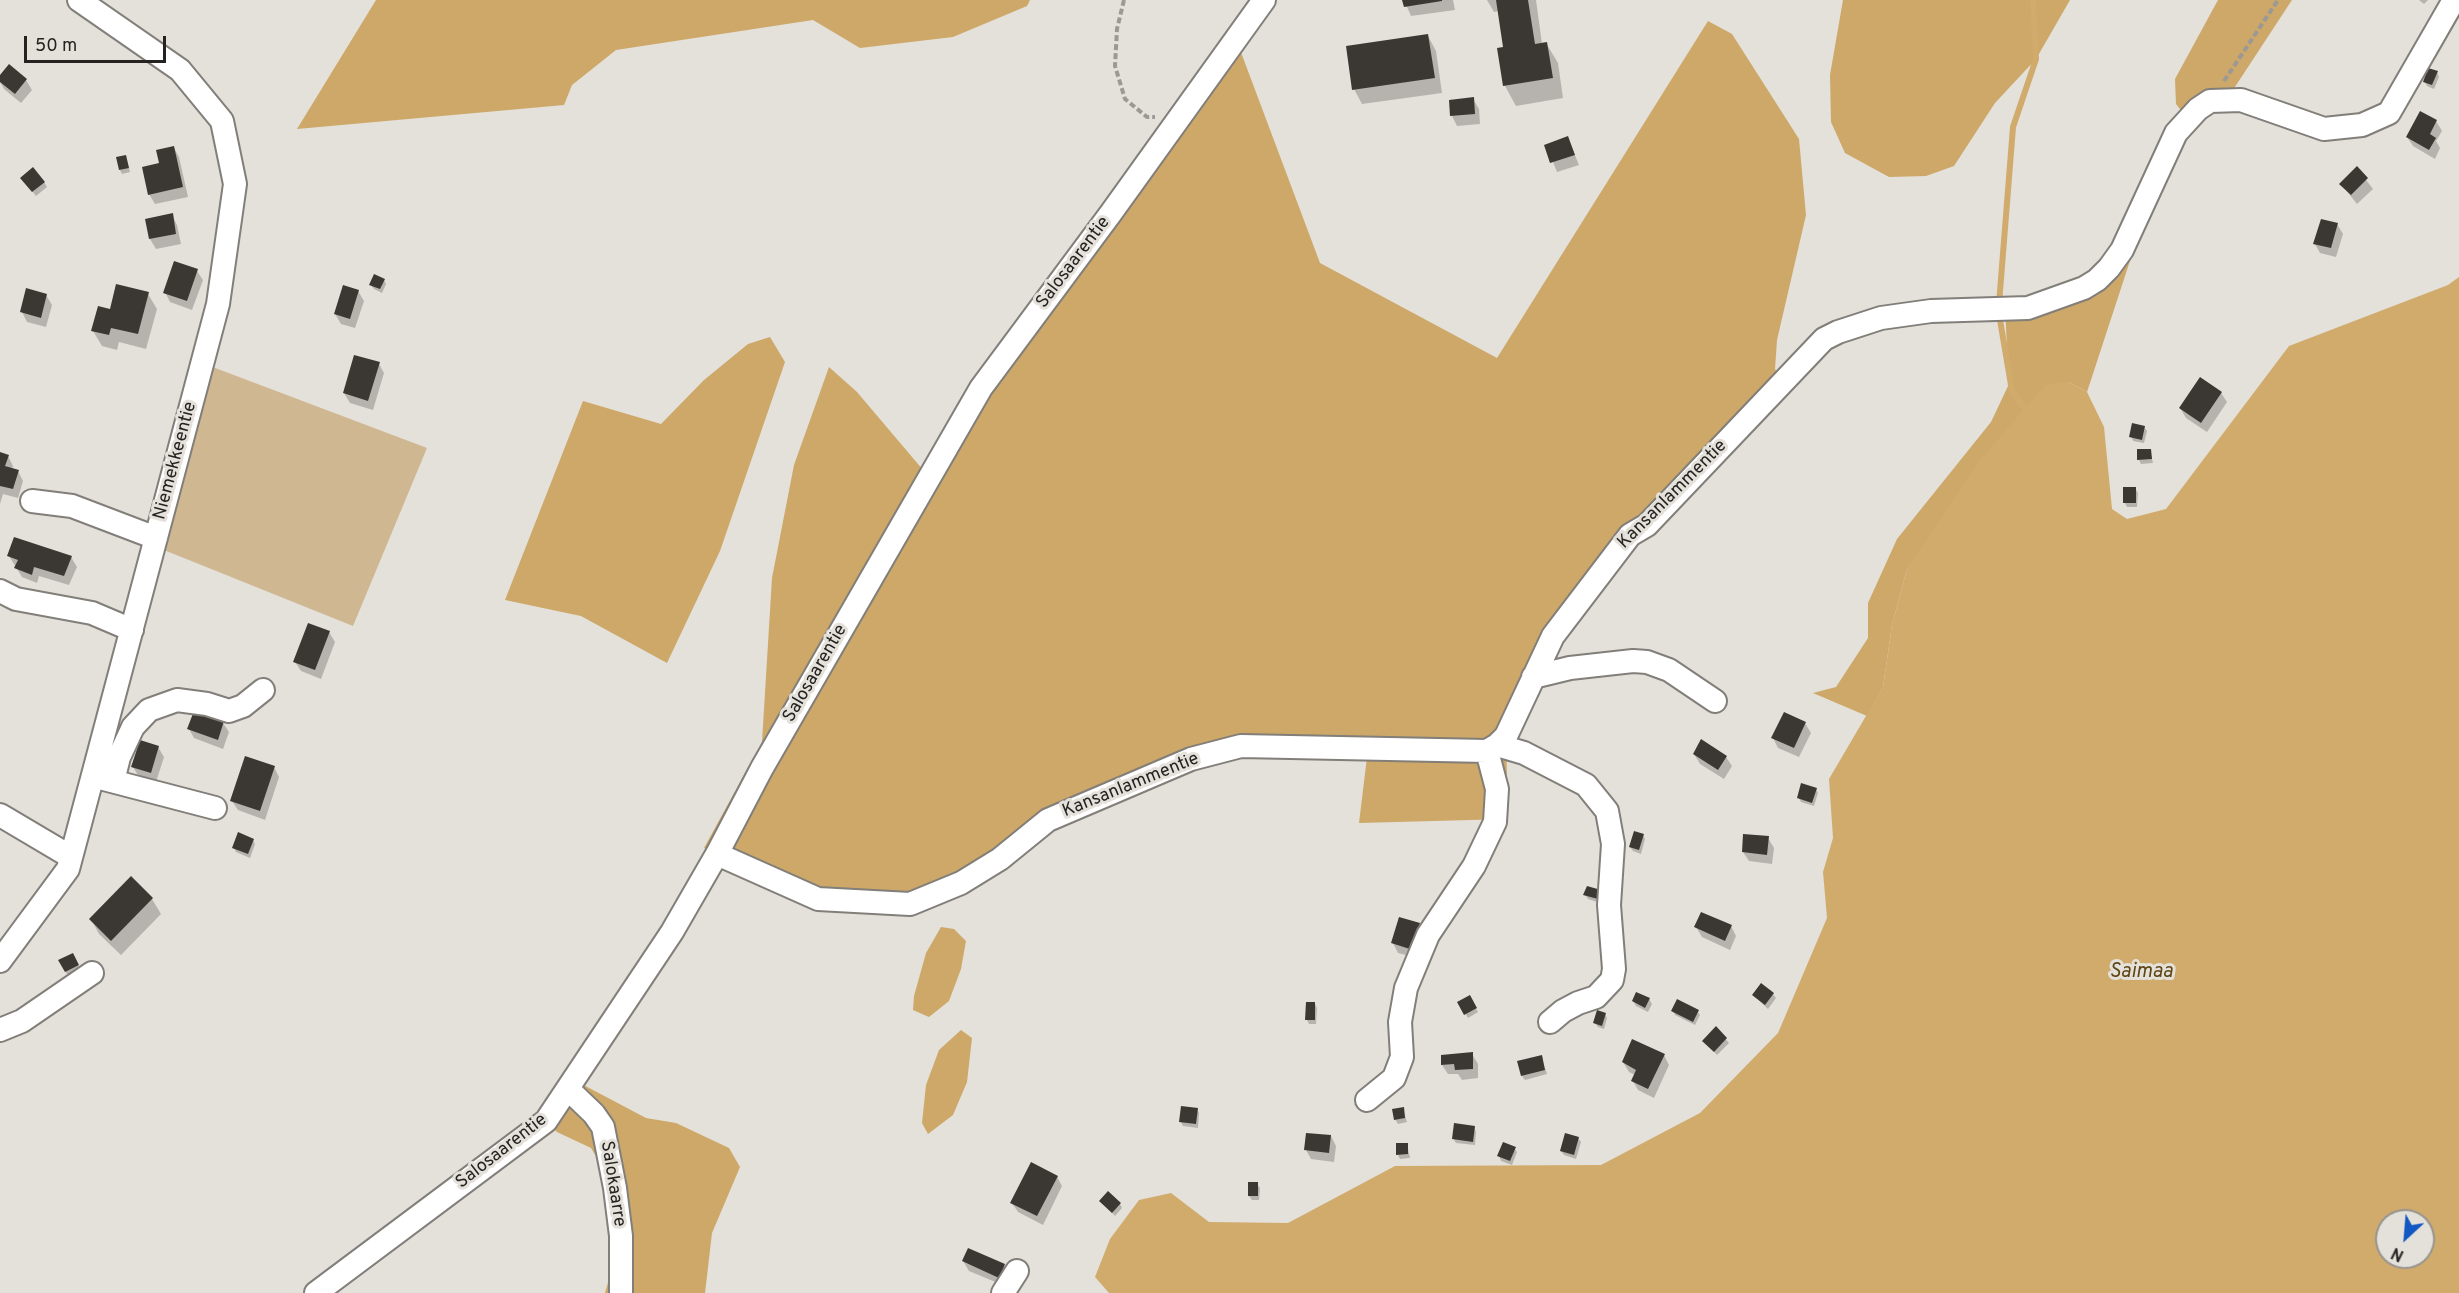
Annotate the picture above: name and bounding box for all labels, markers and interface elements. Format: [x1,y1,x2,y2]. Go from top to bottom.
scale bar [27,24,170,62]
text: 50 m [35,35,77,58]
street label: Salosaarentie [1032,213,1116,313]
street label: Niemekkeentie [150,400,202,522]
street label: Kansanlammentie [1614,436,1732,554]
street label: Salosaarentie [779,621,853,727]
street label: Kansanlammentie [1060,749,1202,823]
water label: Saimaa [2109,961,2173,985]
street label: Salosaarentie [452,1110,552,1194]
street label: Salokaarre [595,1140,629,1228]
north arrow [2375,1209,2435,1269]
text: N [2388,1242,2408,1265]

